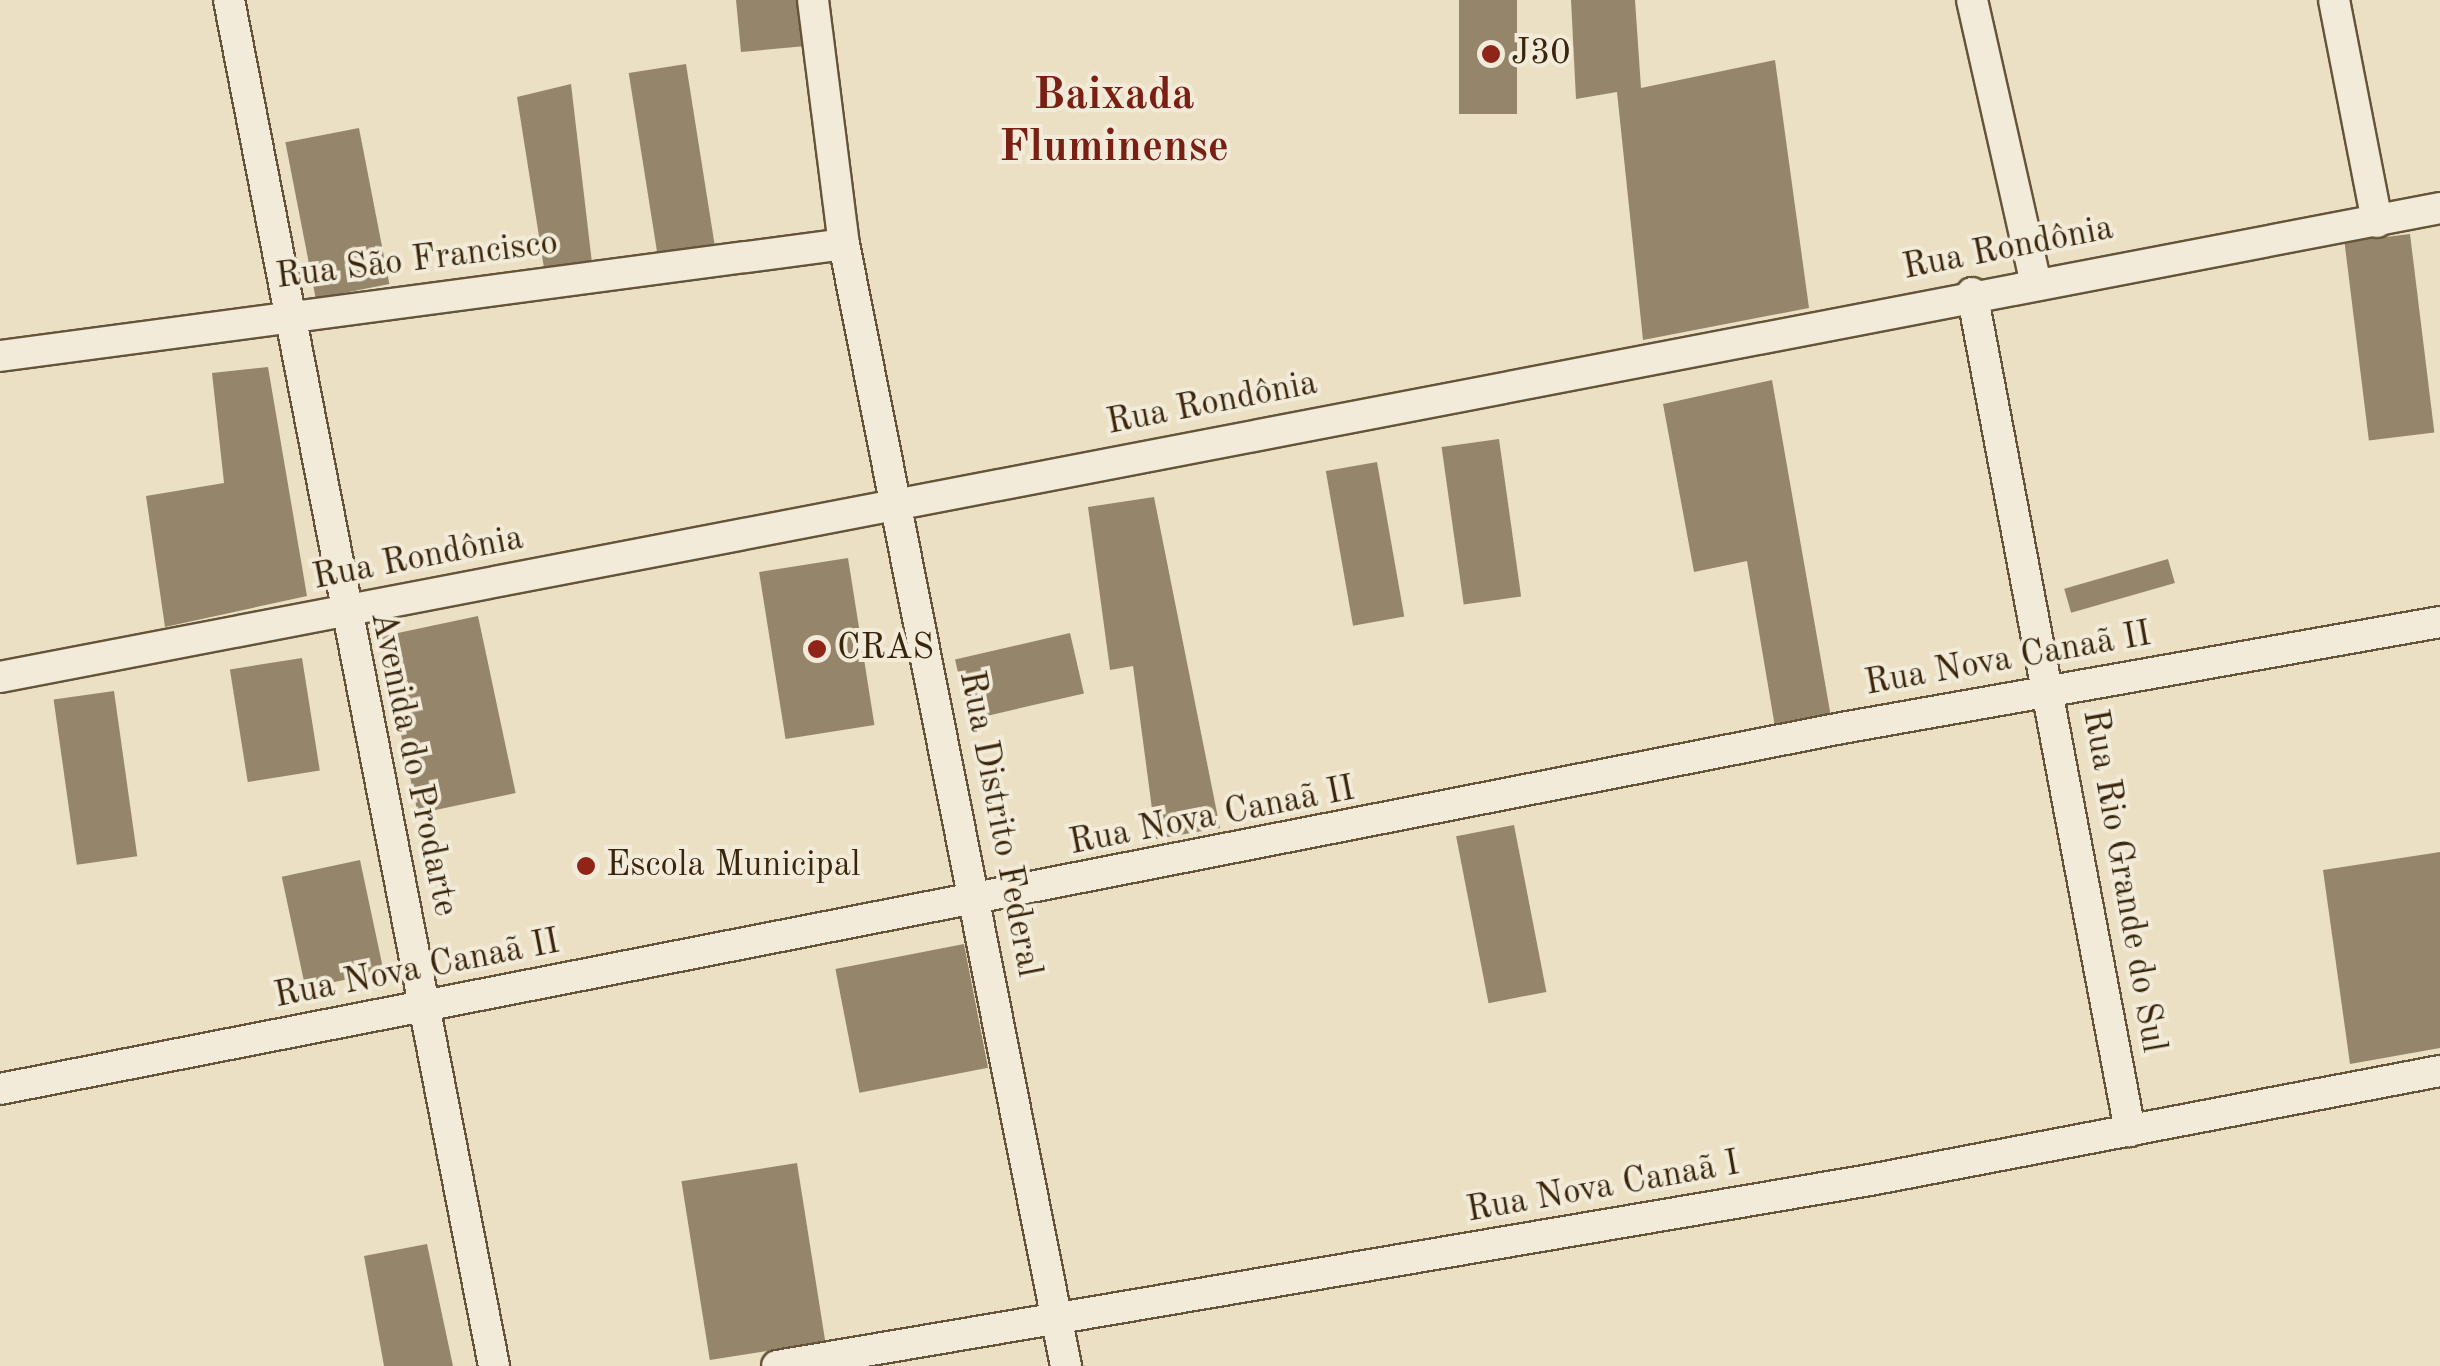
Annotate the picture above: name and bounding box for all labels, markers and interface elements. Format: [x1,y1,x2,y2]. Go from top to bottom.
place label: J30 [1511,33,1570,75]
marker: J30 [1480,43,1502,65]
district label: Baixada Fluminense [999,70,1229,176]
street label: Rua Rondônia [1899,208,2117,290]
street label: Rua São Francisco [274,223,560,299]
street label: Rua Rondônia [1103,363,1321,445]
street label: Rua Rondônia [309,518,527,600]
street label: Avenida do Prodarte [360,608,466,920]
street label: Rua Nova Canaã II [1862,614,2154,706]
place label: CRAS [837,628,934,670]
marker: CRAS [806,638,828,660]
street label: Rua Distrito Federal [949,667,1049,981]
street label: Rua Rio Grande do Sul [2072,706,2174,1056]
street label: Rua Nova Canaã II [1066,769,1358,865]
place label: Escola Municipal [606,845,860,887]
marker: Escola Municipal [575,855,597,877]
street label: Rua Nova Canaã II [271,922,563,1018]
street label: Rua Nova Canaã I [1463,1143,1743,1233]

